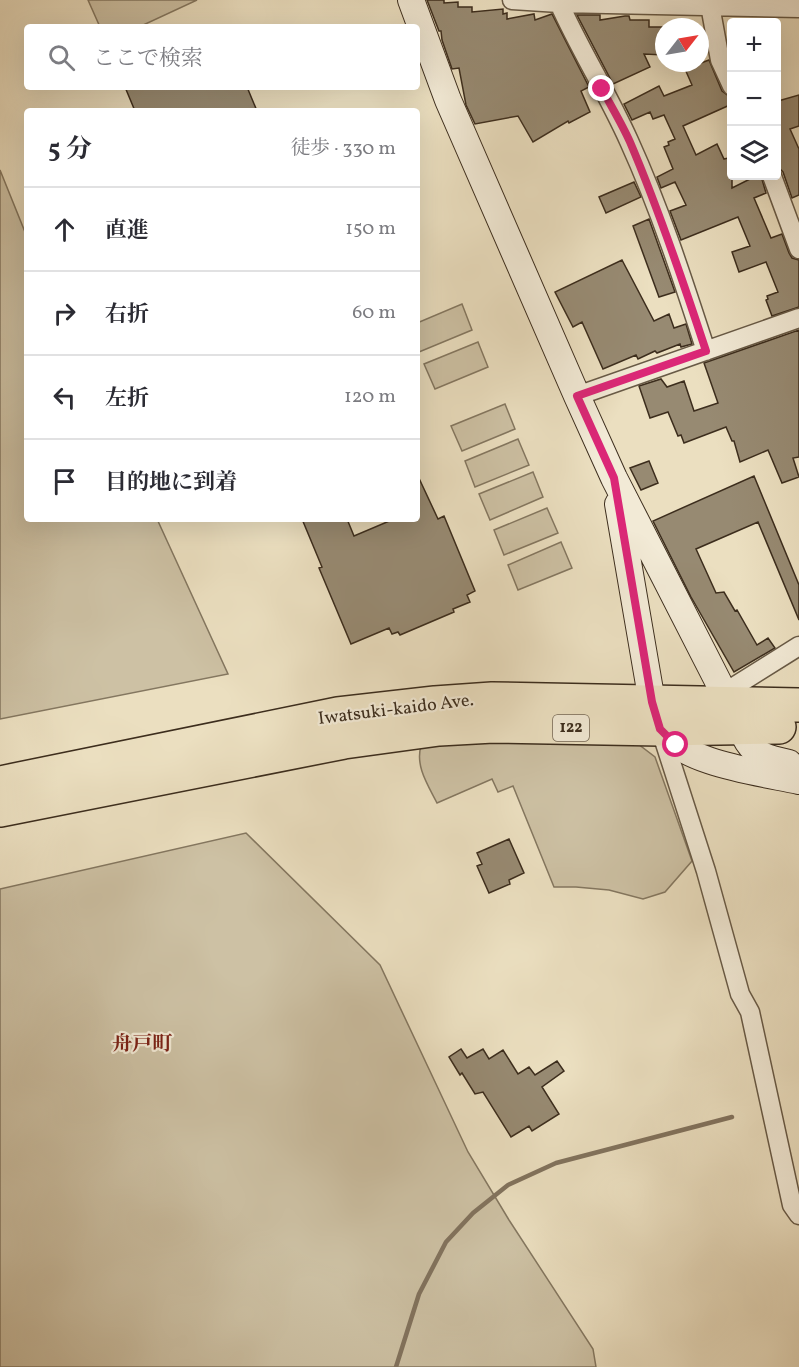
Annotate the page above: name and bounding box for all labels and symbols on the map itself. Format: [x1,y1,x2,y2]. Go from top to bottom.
north arrow [655,18,709,72]
route end [588,75,614,101]
street label: Iwatsuki-kaido Ave. [317,688,475,732]
road number: 122 [553,715,589,741]
route start [662,731,688,757]
district label: 舟戸町 [112,1031,173,1059]

